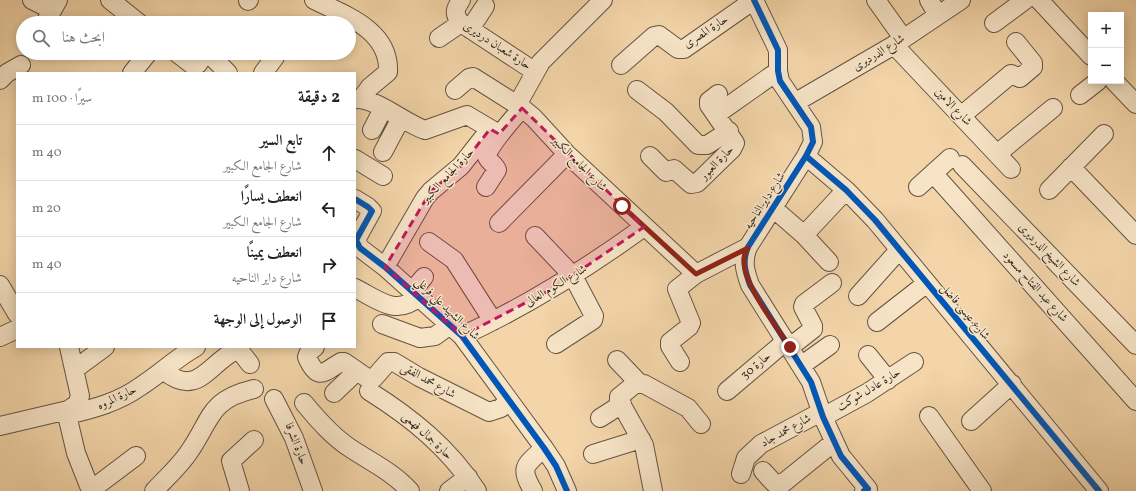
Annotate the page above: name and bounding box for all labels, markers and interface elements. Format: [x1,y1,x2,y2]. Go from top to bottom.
street label: حارة المصرى [680,12,732,52]
map controls [1088,12,1124,84]
button: + [1088,12,1124,48]
search box [16,16,356,60]
street label: حارة شعبان درديرى [460,18,534,74]
icon: search [30,27,52,49]
text: ابحث هنا [62,28,105,49]
street label: شارع الدرديرى [850,31,909,77]
button: − [1088,48,1124,84]
street label: شارع الامين [929,84,975,131]
text: 2 دقيقة [298,86,340,109]
text: سيرًا · 100 m [32,90,92,108]
text: تابع السير [260,131,302,152]
street label: شارع الجامع الكبير [545,131,610,197]
icon: ahead [318,142,340,164]
street label: حارة العبور [696,142,738,185]
text: 40 m [32,144,61,162]
street label: حارة الجامع الكبير [417,145,480,210]
text: شارع الجامع الكبير [223,158,302,176]
street label: شارع داير الناحيه [741,169,791,234]
text: انعطف يسارًا [241,187,302,208]
route start [613,197,631,215]
icon: left [318,198,340,220]
text: 20 m [32,200,61,218]
text: شارع الجامع الكبير [223,214,302,232]
street label: شارع الشيخ الدرديرى [1013,220,1084,292]
text: انعطف يمينًا [247,243,302,264]
street label: شارع عبد الفتاح مسعود [997,248,1071,327]
icon: right [318,254,340,276]
text: 40 m [32,256,61,274]
street label: شارع الكوم العالى [522,261,591,313]
text: شارع داير الناحيه [232,270,302,288]
street label: شارع الشهيد علي فرغلي [409,274,483,346]
street label: شارع عيسى فاضل [935,280,993,345]
text: الوصول إلى الوجهة [214,310,302,331]
icon: arrive [318,310,340,332]
route end [781,338,799,356]
street label: حارة 30 [738,349,774,383]
street label: شارع محمد الفقى [397,359,458,404]
street label: حارة عادل شوكت [834,365,904,415]
street label: حارة المروه [95,382,139,414]
street label: حارة جمال فهمى [398,408,456,464]
street label: شارع محمد جاد [758,410,815,453]
street label: حارة الشرفا [281,421,311,467]

